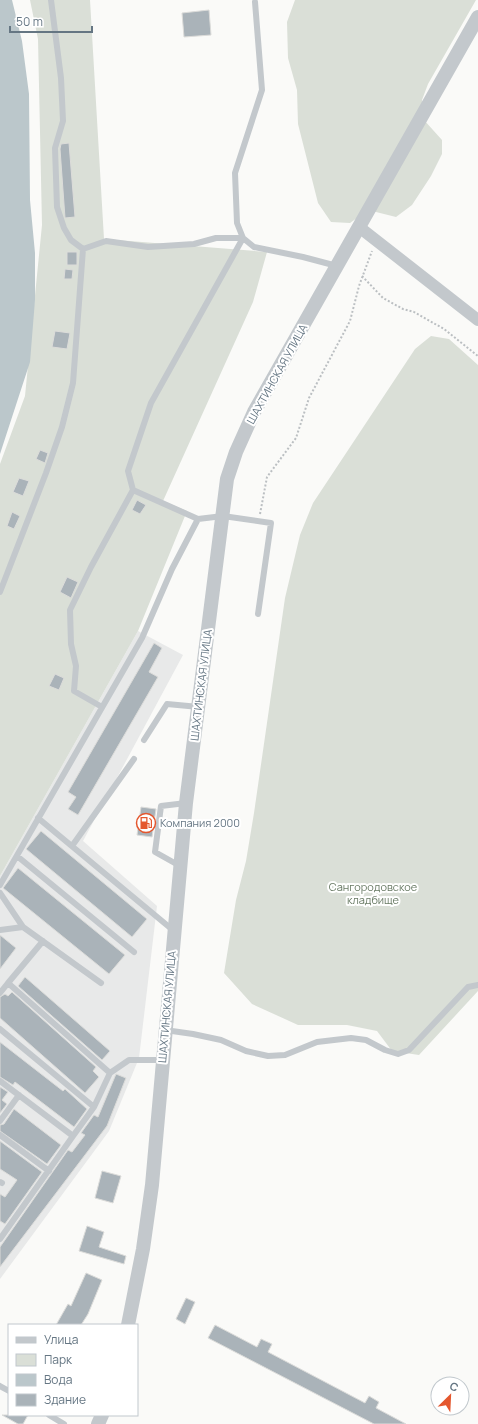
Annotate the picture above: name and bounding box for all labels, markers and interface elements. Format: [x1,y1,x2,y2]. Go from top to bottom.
scale bar [10,8,92,34]
text: 50 m [16,13,43,30]
street label: ШАХТИНСКАЯ УЛИЦА [243,321,310,427]
street label: ШАХТИНСКАЯ УЛИЦА [186,628,215,742]
fuel station icon: Компания 2000 [135,812,157,834]
place label: Компания 2000 [160,815,240,830]
park label: Сангородовское кладбище [329,879,418,907]
street label: ШАХТИНСКАЯ УЛИЦА [154,950,179,1064]
legend [8,1324,138,1416]
text: Улица [44,1331,78,1348]
text: Парк [44,1351,73,1368]
text: Вода [44,1371,72,1388]
north arrow [430,1376,470,1416]
text: С [448,1378,461,1395]
text: Здание [44,1391,86,1408]

